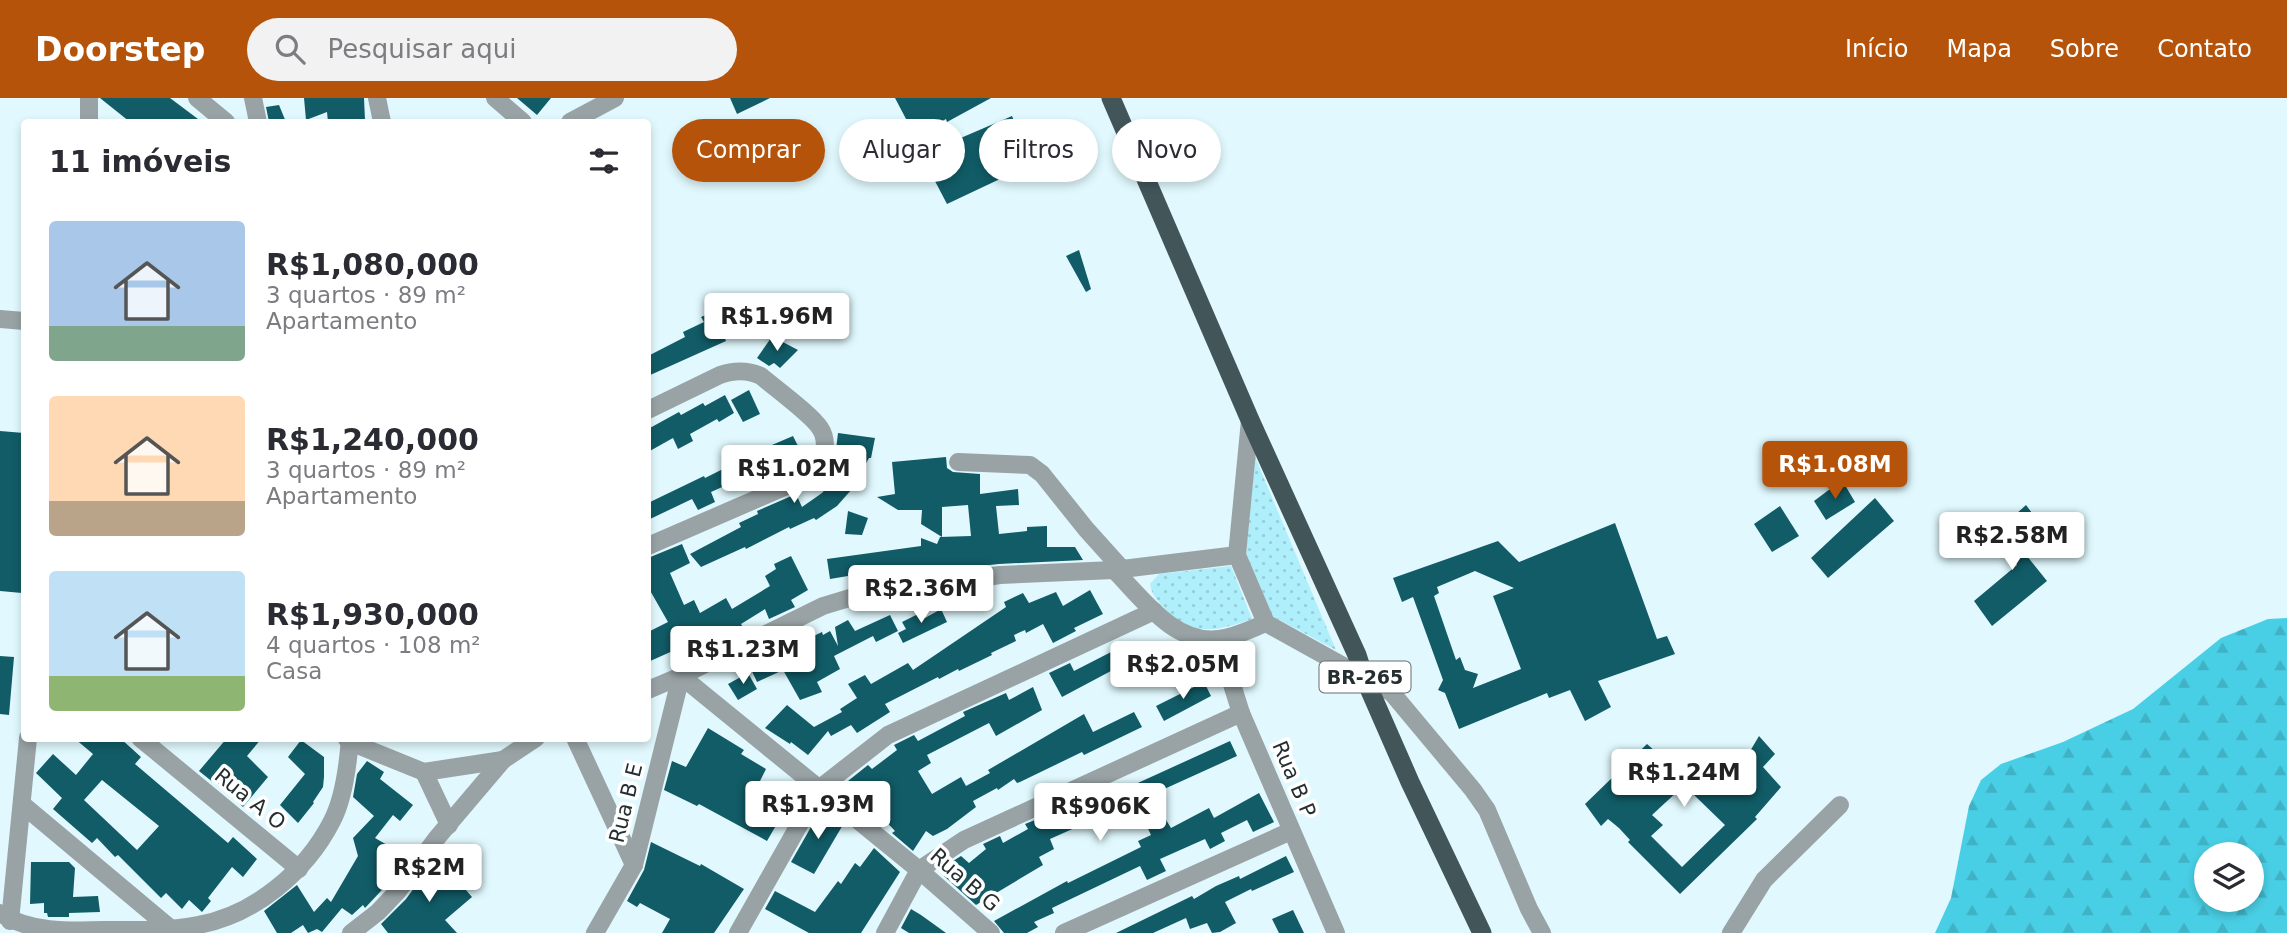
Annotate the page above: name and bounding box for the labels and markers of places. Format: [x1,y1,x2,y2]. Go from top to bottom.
pin: R$1.96M [712,294,842,353]
pin: R$1.08M [1770,442,1900,501]
pin: R$1.02M [729,446,859,505]
pin: R$2.58M [1947,512,2077,572]
pin: R$2.36M [856,566,986,625]
pin: R$1.23M [678,626,808,686]
pin: R$2.05M [1118,642,1248,701]
pin: R$1.24M [1619,750,1749,809]
pin: R$1.93M [753,782,883,841]
pin: R$906K [1043,784,1157,843]
pin: R$2M [388,844,470,904]

